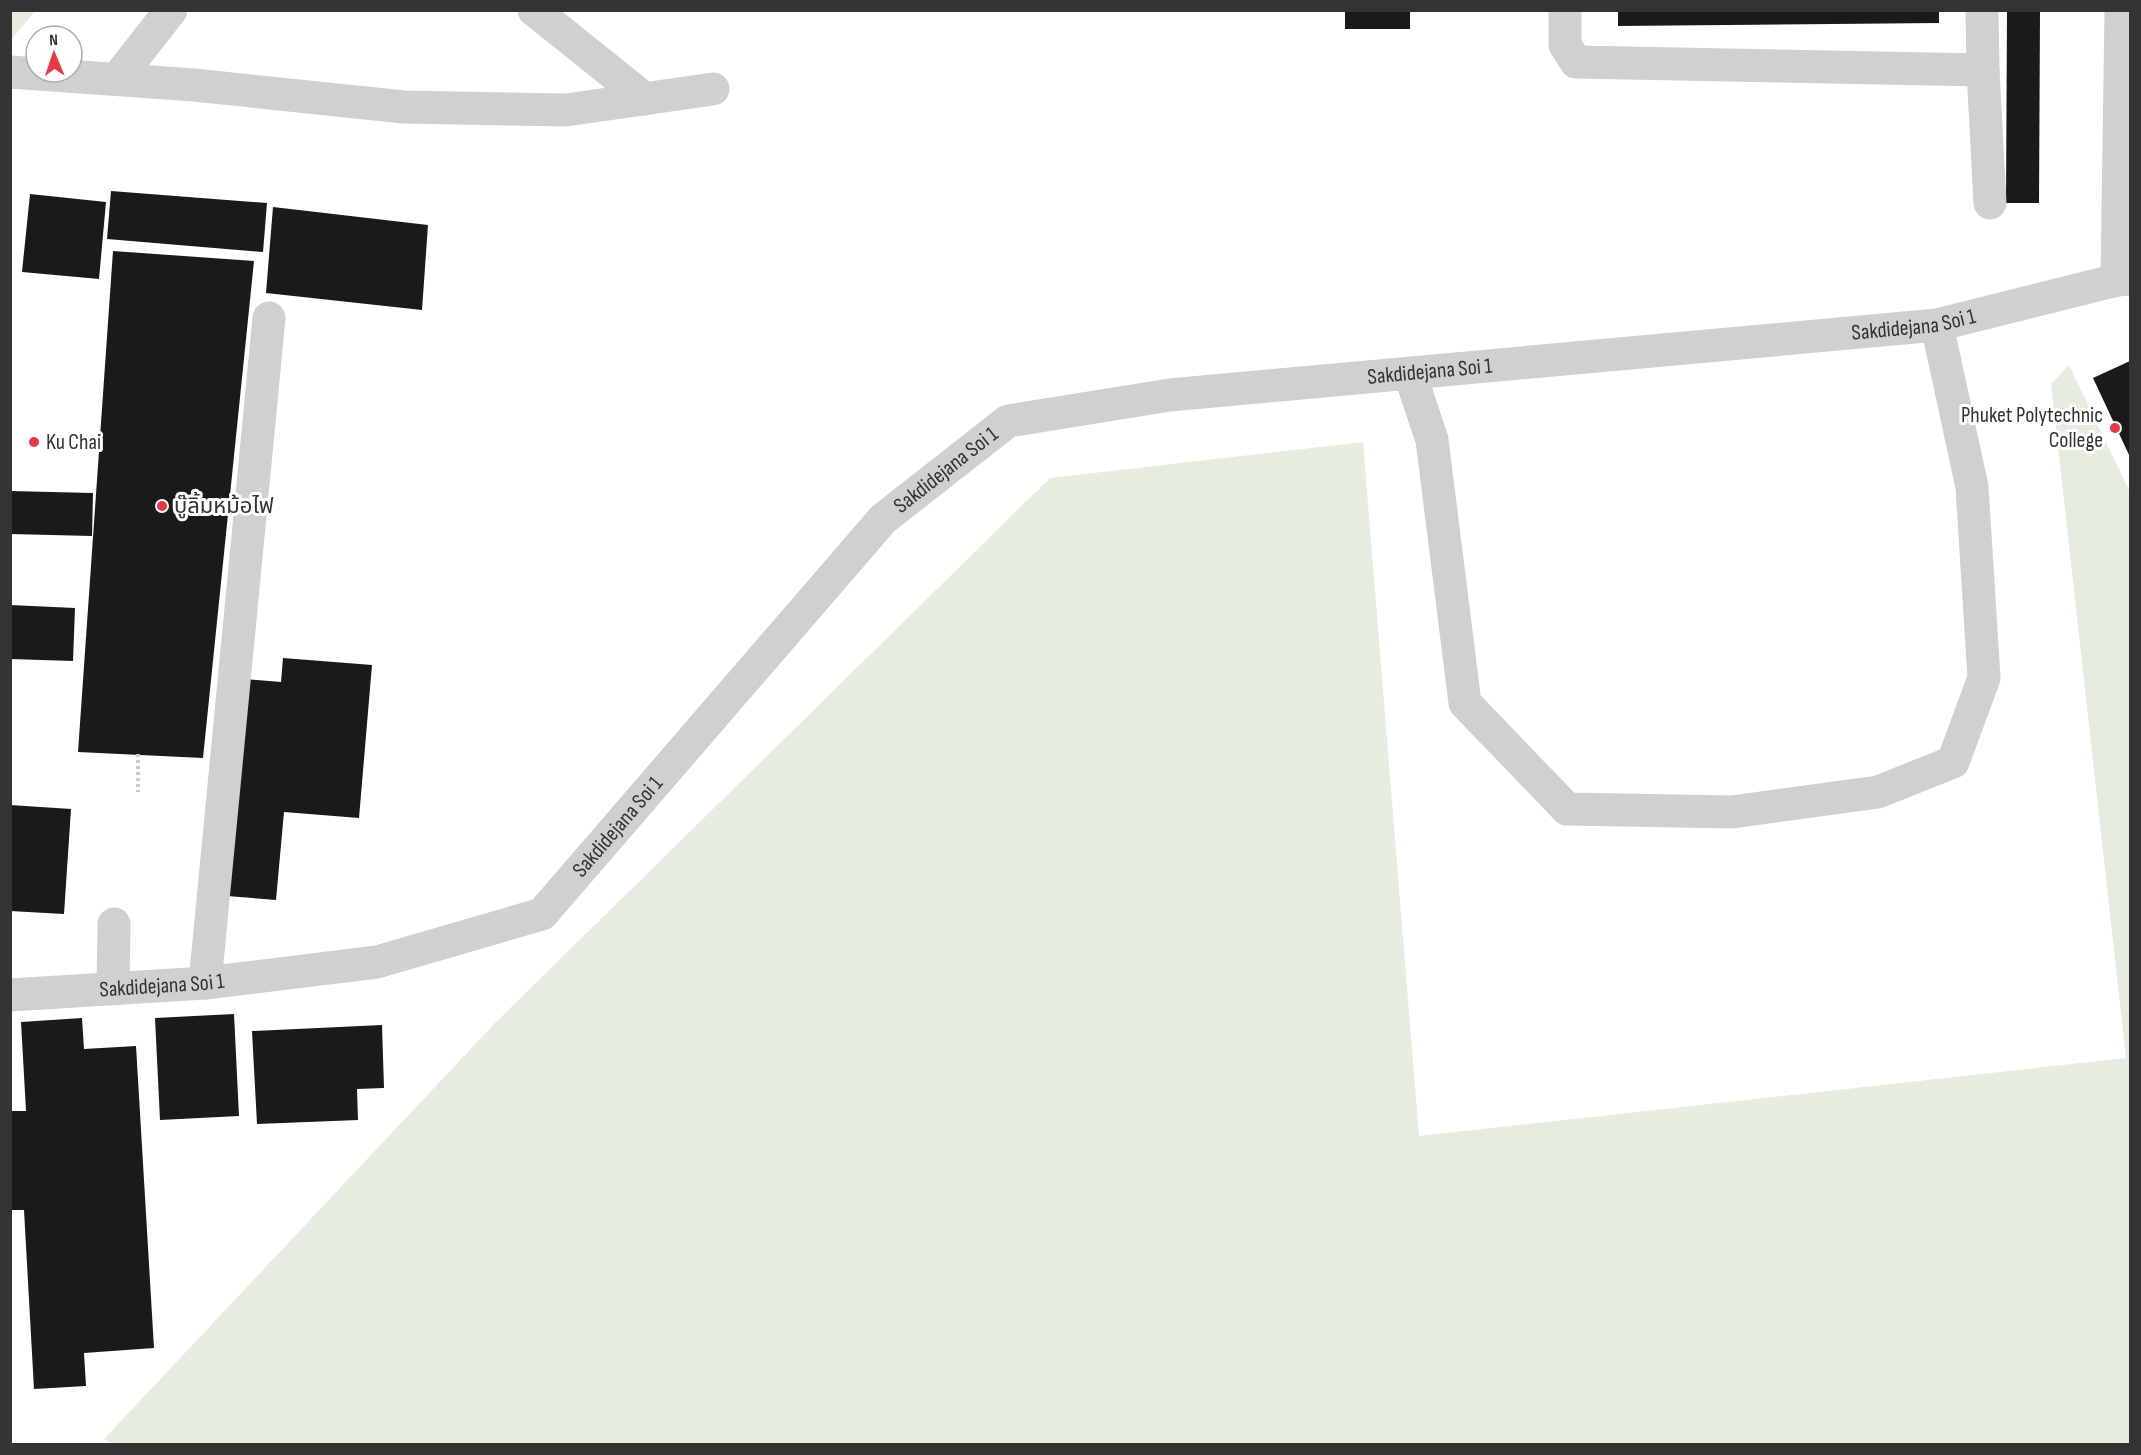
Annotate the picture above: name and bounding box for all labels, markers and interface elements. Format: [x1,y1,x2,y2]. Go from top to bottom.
north arrow [24,24,84,84]
text: N [49,31,58,50]
street label: Sakdidejana Soi 1 [1850,302,1978,346]
street label: Sakdidejana Soi 1 [1366,352,1493,390]
place label: Phuket Polytechnic College [1961,402,2103,454]
street label: Sakdidejana Soi 1 [888,420,1003,519]
marker: Phuket Polytechnic College [2108,421,2122,435]
place label: Ku Chai [46,429,101,456]
marker: Ku Chai [27,435,41,449]
place label: บู๊ลิ้มหม้อไฟ [174,491,274,520]
marker: บู๊ลิ้มหม้อไฟ [155,499,169,513]
street label: Sakdidejana Soi 1 [566,770,669,883]
street label: Sakdidejana Soi 1 [99,967,226,1003]

